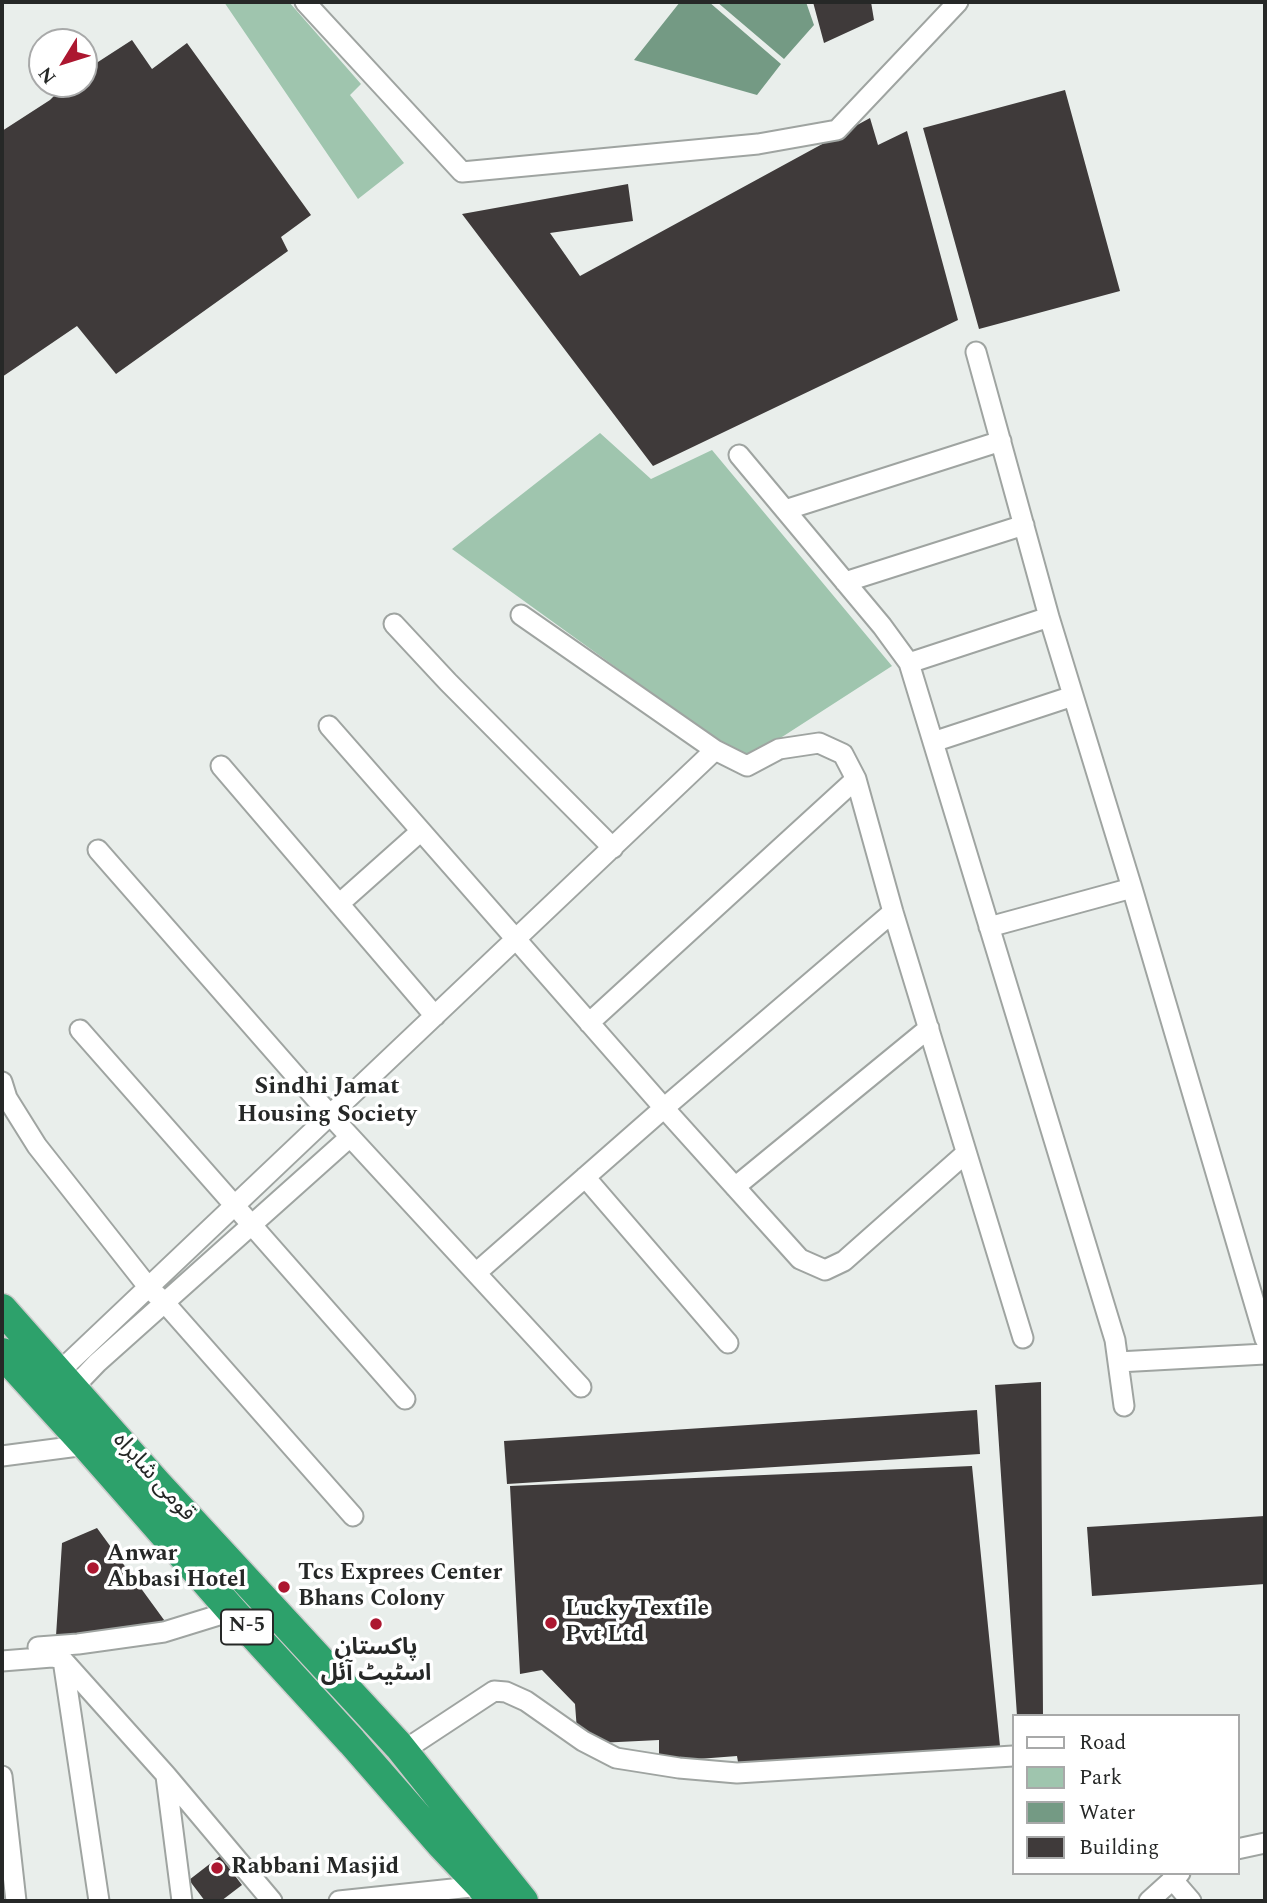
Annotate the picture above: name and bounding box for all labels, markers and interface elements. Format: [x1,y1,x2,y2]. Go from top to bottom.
north arrow [28,28,98,98]
text: N [31,60,64,90]
district label: Sindhi Jamat Housing Society [237,1074,417,1130]
street label: قومی شاہراہ [106,1428,200,1528]
place label: Anwar Abbasi Hotel [107,1541,246,1595]
marker: Anwar Abbasi Hotel [85,1560,101,1576]
place label: Tcs Exprees Center Bhans Colony [298,1560,502,1614]
marker: Tcs Exprees Center Bhans Colony [276,1579,292,1595]
place label: Lucky Textile Pvt Ltd [565,1596,709,1650]
road number: N-5 [221,1610,273,1644]
marker: Lucky Textile Pvt Ltd [543,1615,559,1631]
marker: پاکستان اسٹیٹ آئل [368,1616,384,1632]
place label: پاکستان اسٹیٹ آئل [321,1635,431,1689]
legend [1012,1714,1239,1875]
text: Road [1079,1727,1126,1759]
text: Park [1079,1762,1122,1794]
text: Water [1079,1797,1135,1829]
text: Building [1079,1832,1159,1864]
place label: Rabbani Masjid [231,1854,399,1882]
marker: Rabbani Masjid [209,1860,225,1876]

